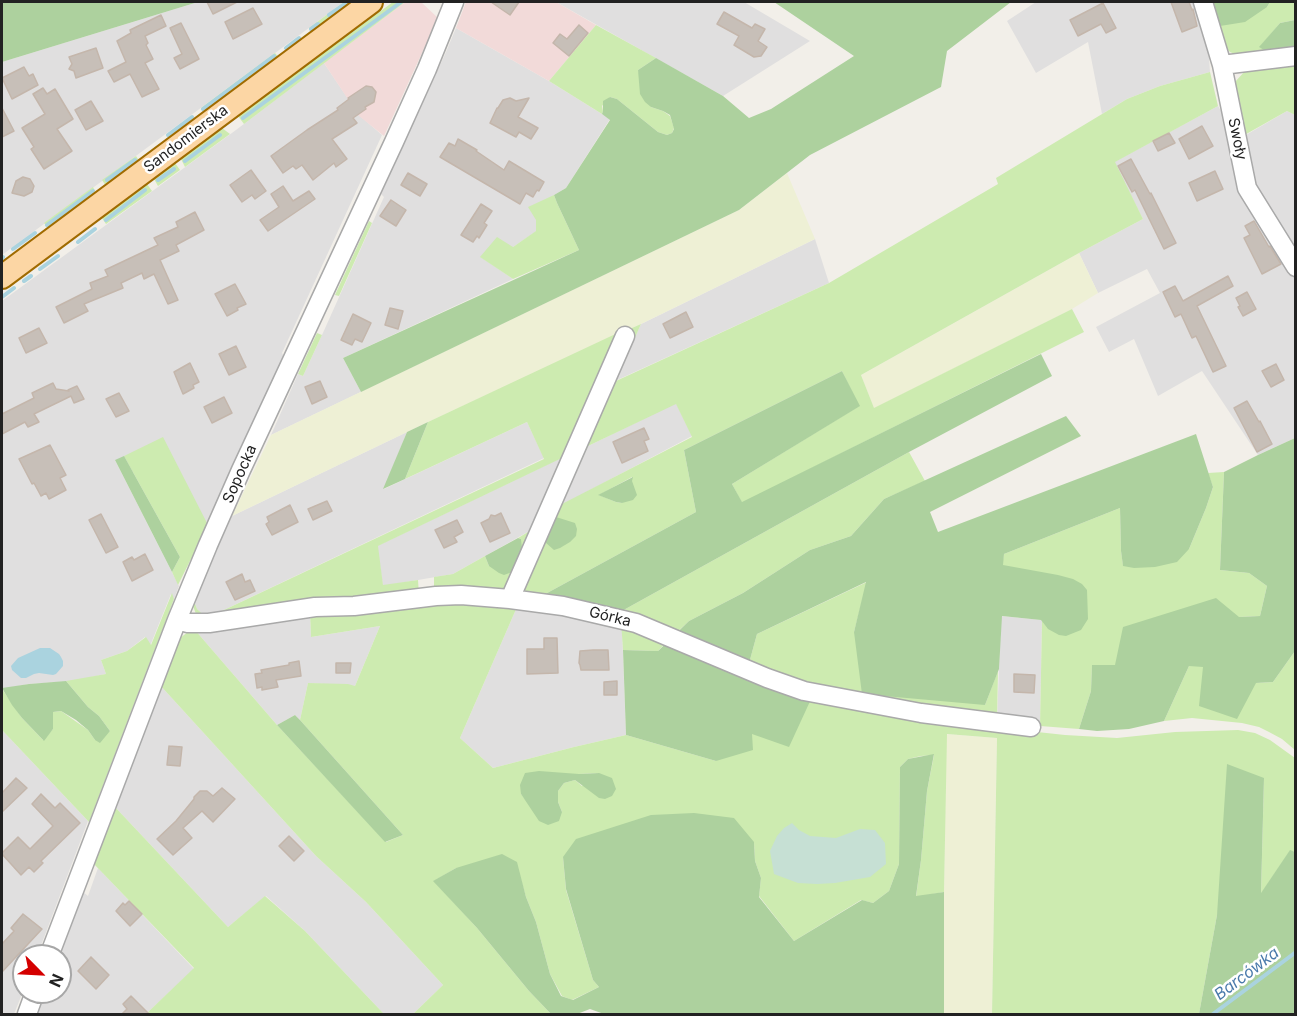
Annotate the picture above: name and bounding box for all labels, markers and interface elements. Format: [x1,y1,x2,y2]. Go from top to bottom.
street label: Sandomierska [140,101,232,177]
street label: Swoły [1224,116,1250,162]
street label: Sopocka [219,442,261,506]
street label: Górka [587,603,633,631]
north arrow [12,944,72,1004]
water label: Barcówka [1211,944,1283,1004]
text: N [45,971,68,990]

